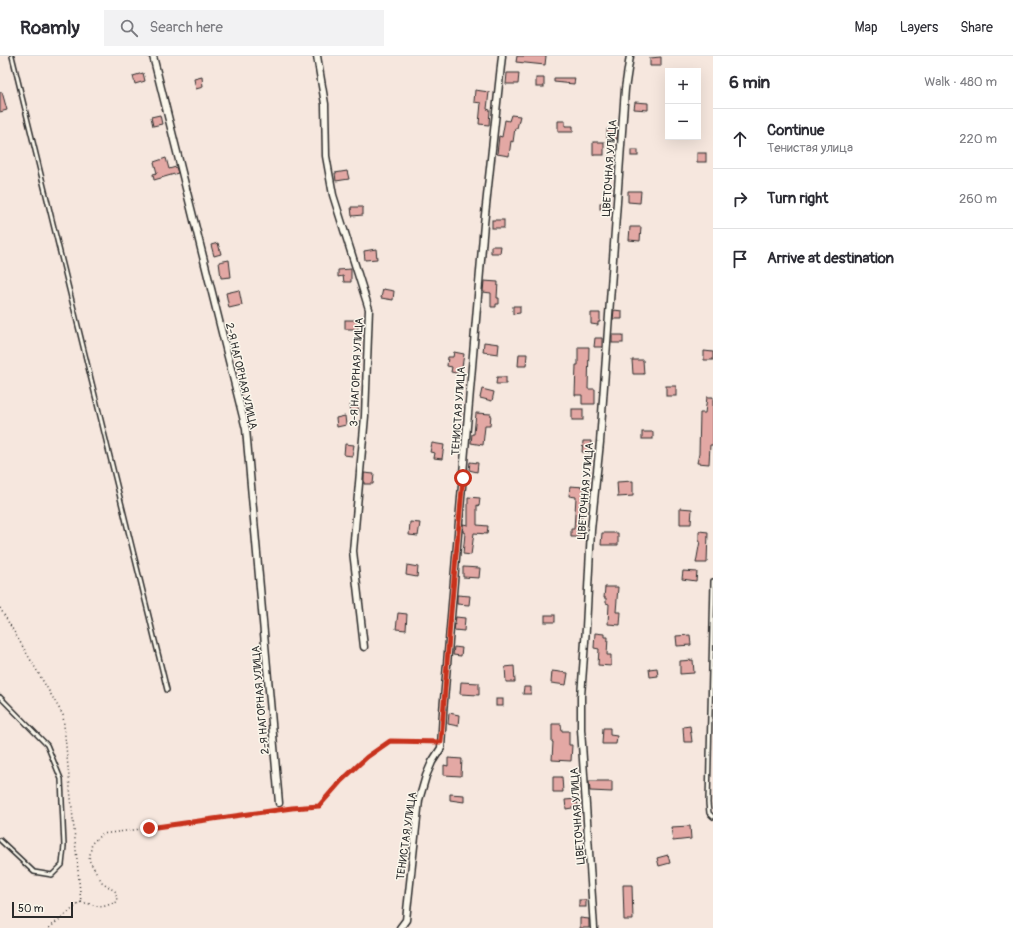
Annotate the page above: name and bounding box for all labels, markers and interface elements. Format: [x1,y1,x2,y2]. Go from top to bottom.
search box [104,10,384,46]
text: Roamly [20,16,80,40]
icon: search [118,17,140,39]
text: Search here [150,18,223,37]
text: Map [855,19,878,36]
text: Layers [900,19,938,36]
text: Share [960,19,993,36]
map controls [665,68,701,140]
button: + [665,68,701,104]
text: 6 min [729,72,770,93]
text: Walk · 480 m [924,74,997,90]
button: − [665,104,701,140]
street label: ЦВЕТОЧНАЯ УЛИЦА [600,119,619,217]
text: Continue [767,121,825,140]
icon: ahead [729,128,751,150]
text: 220 m [959,131,997,147]
text: Тенистая улица [767,140,853,156]
icon: right [729,188,751,210]
text: Turn right [767,189,828,208]
text: 260 m [959,191,997,207]
icon: arrive [729,248,751,270]
text: Arrive at destination [767,249,894,268]
street label: 3-Я НАГОРНАЯ УЛИЦА [347,317,366,427]
street label: 2-Я НАГОРНАЯ УЛИЦА [223,322,260,431]
street label: ТЕНИСТАЯ УЛИЦА [449,366,468,456]
street label: ЦВЕТОЧНАЯ УЛИЦА [575,442,596,540]
route start [454,469,472,487]
street label: 2-Я НАГОРНАЯ УЛИЦА [249,645,272,755]
street label: ЦВЕТОЧНАЯ УЛИЦА [568,767,587,865]
street label: ТЕНИСТАЯ УЛИЦА [394,791,419,881]
route end [140,819,158,837]
scale bar [12,900,73,919]
text: 50 m [18,902,44,915]

